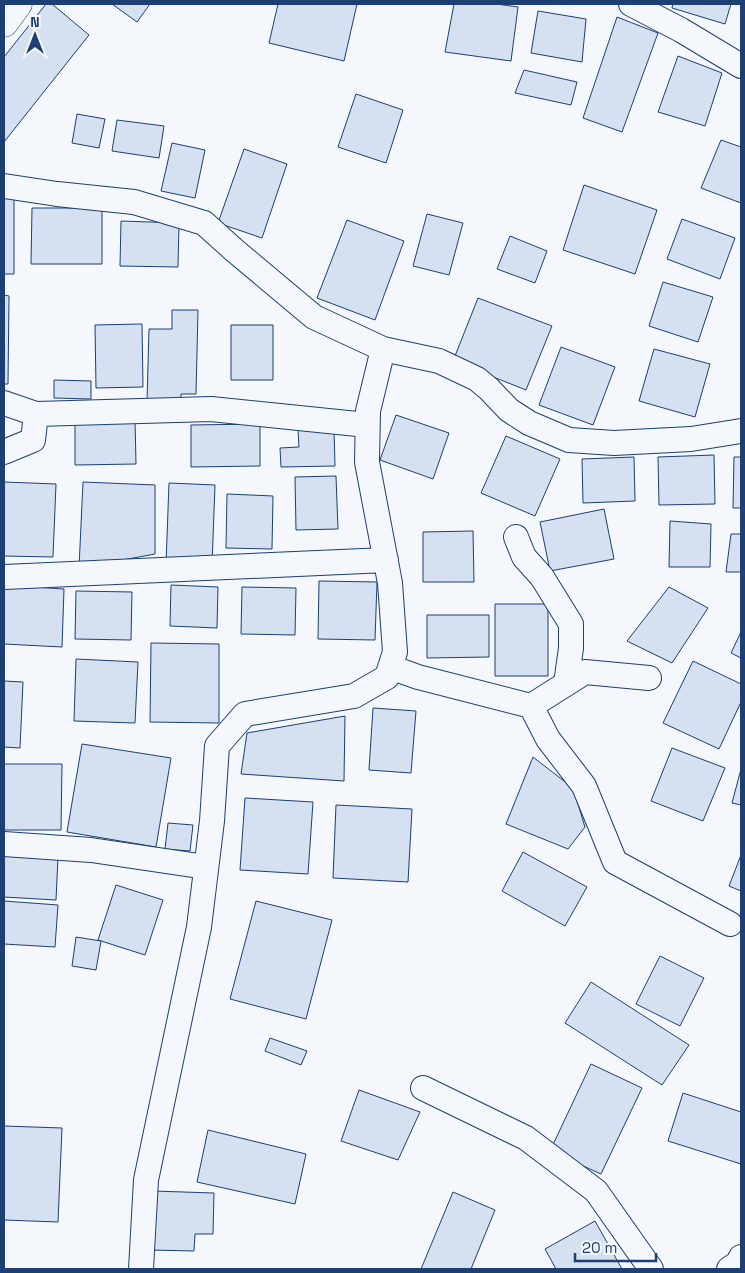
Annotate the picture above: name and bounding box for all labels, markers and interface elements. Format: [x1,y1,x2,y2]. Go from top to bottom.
north arrow [10,10,60,60]
text: N [30,13,40,31]
scale bar [575,1230,656,1262]
text: 20 m [582,1238,617,1257]

